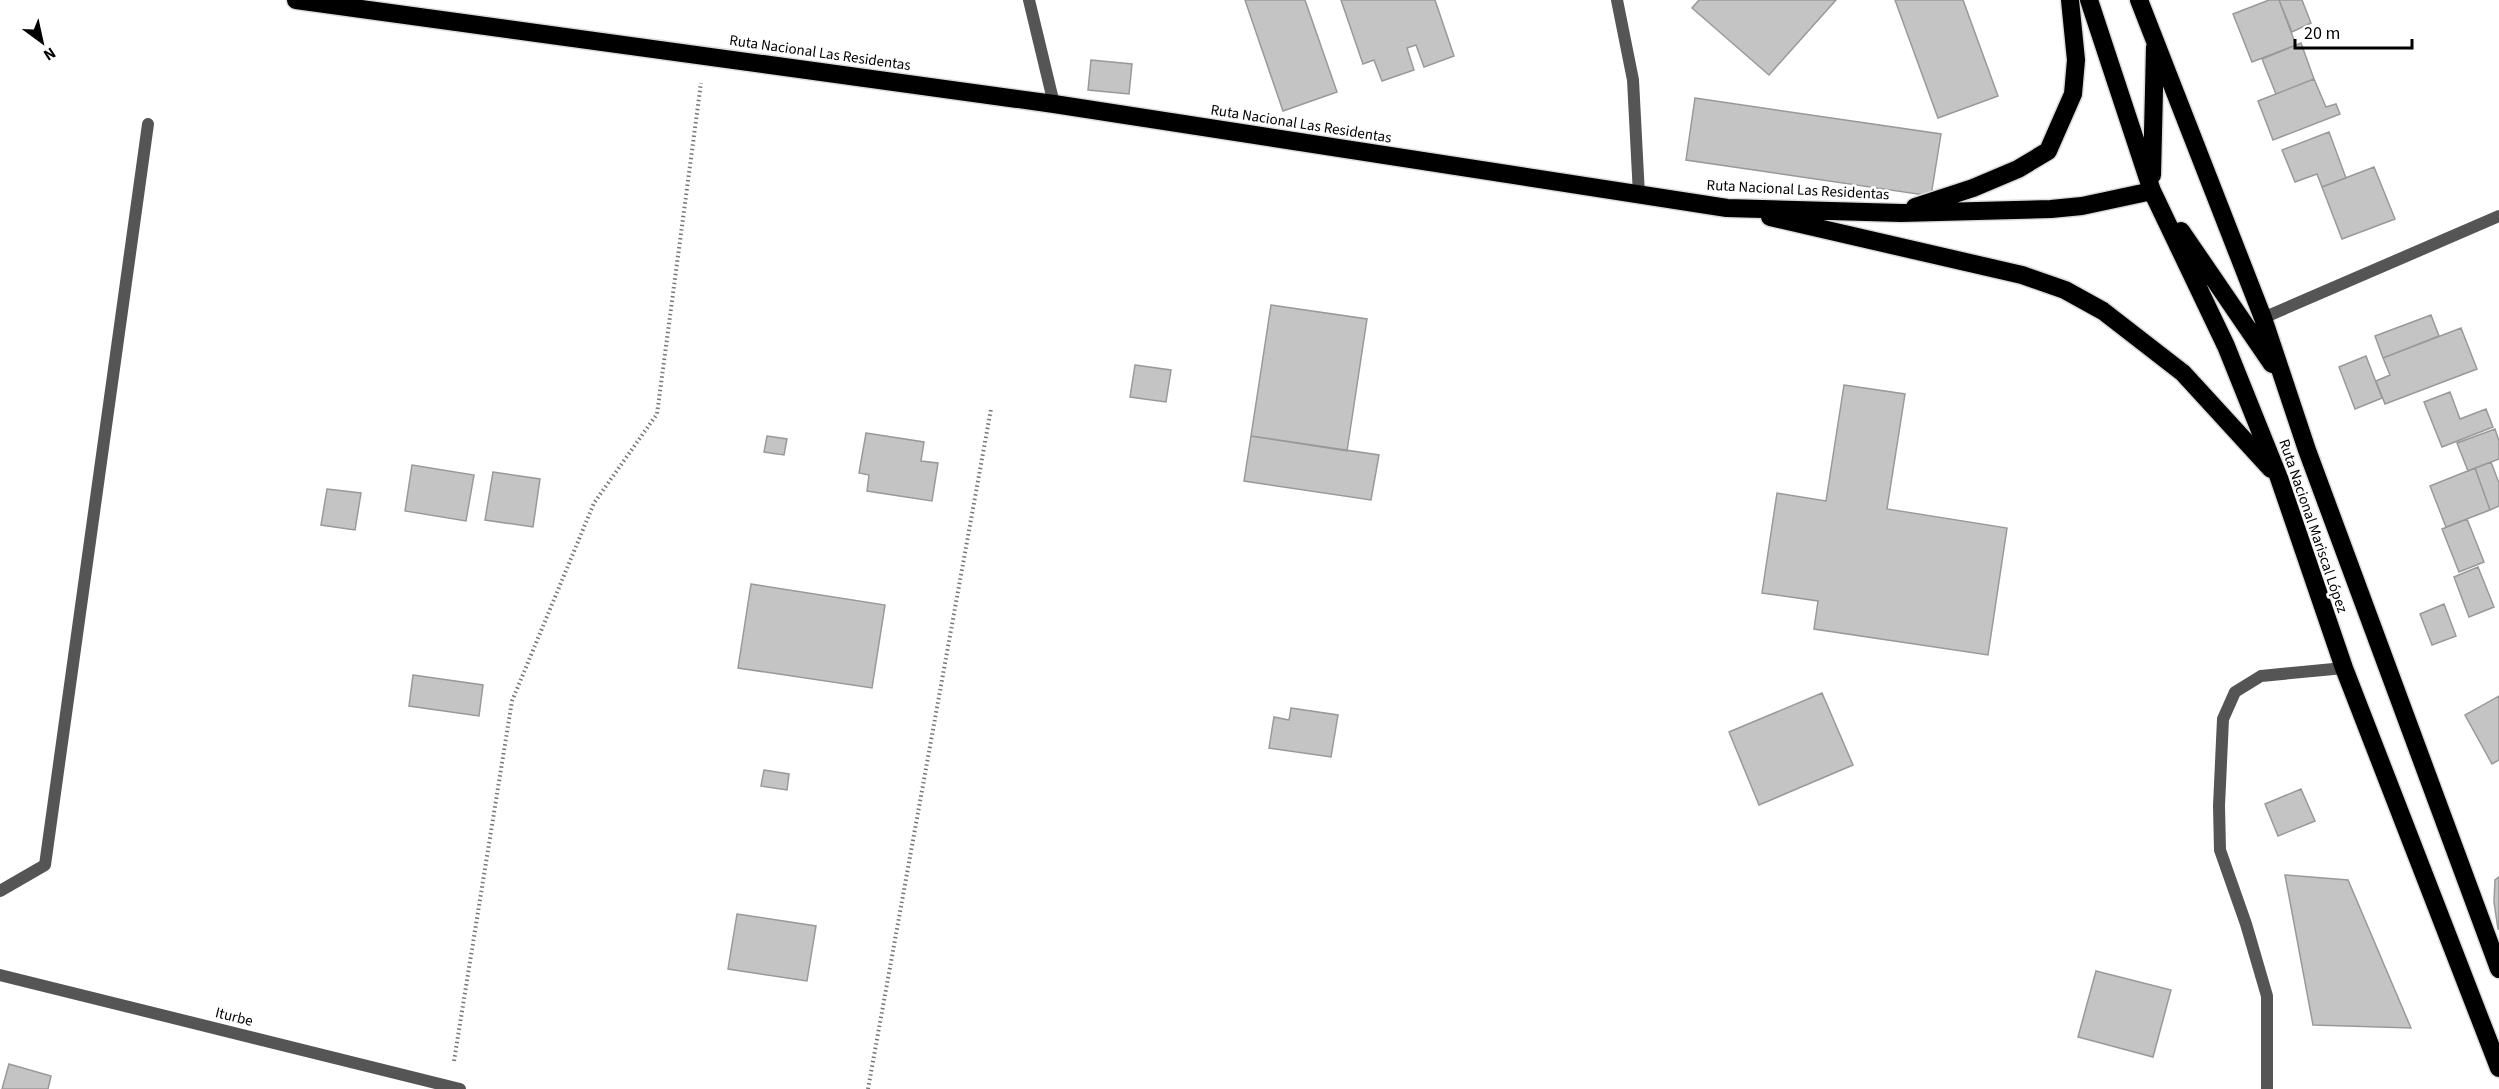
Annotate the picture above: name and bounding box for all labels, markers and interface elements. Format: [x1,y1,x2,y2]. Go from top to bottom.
north arrow [12,12,72,72]
scale bar [2295,12,2412,50]
text: 20 m [2304,21,2340,46]
street label: Ruta Nacional Las Residentas [728,30,912,76]
text: N [39,42,60,66]
street label: Ruta Nacional Las Residentas [1209,99,1393,149]
street label: Ruta Nacional Las Residentas [1706,175,1890,205]
street label: Ruta Nacional Mariscal López [2273,436,2353,616]
street label: Iturbe [213,1002,255,1032]

